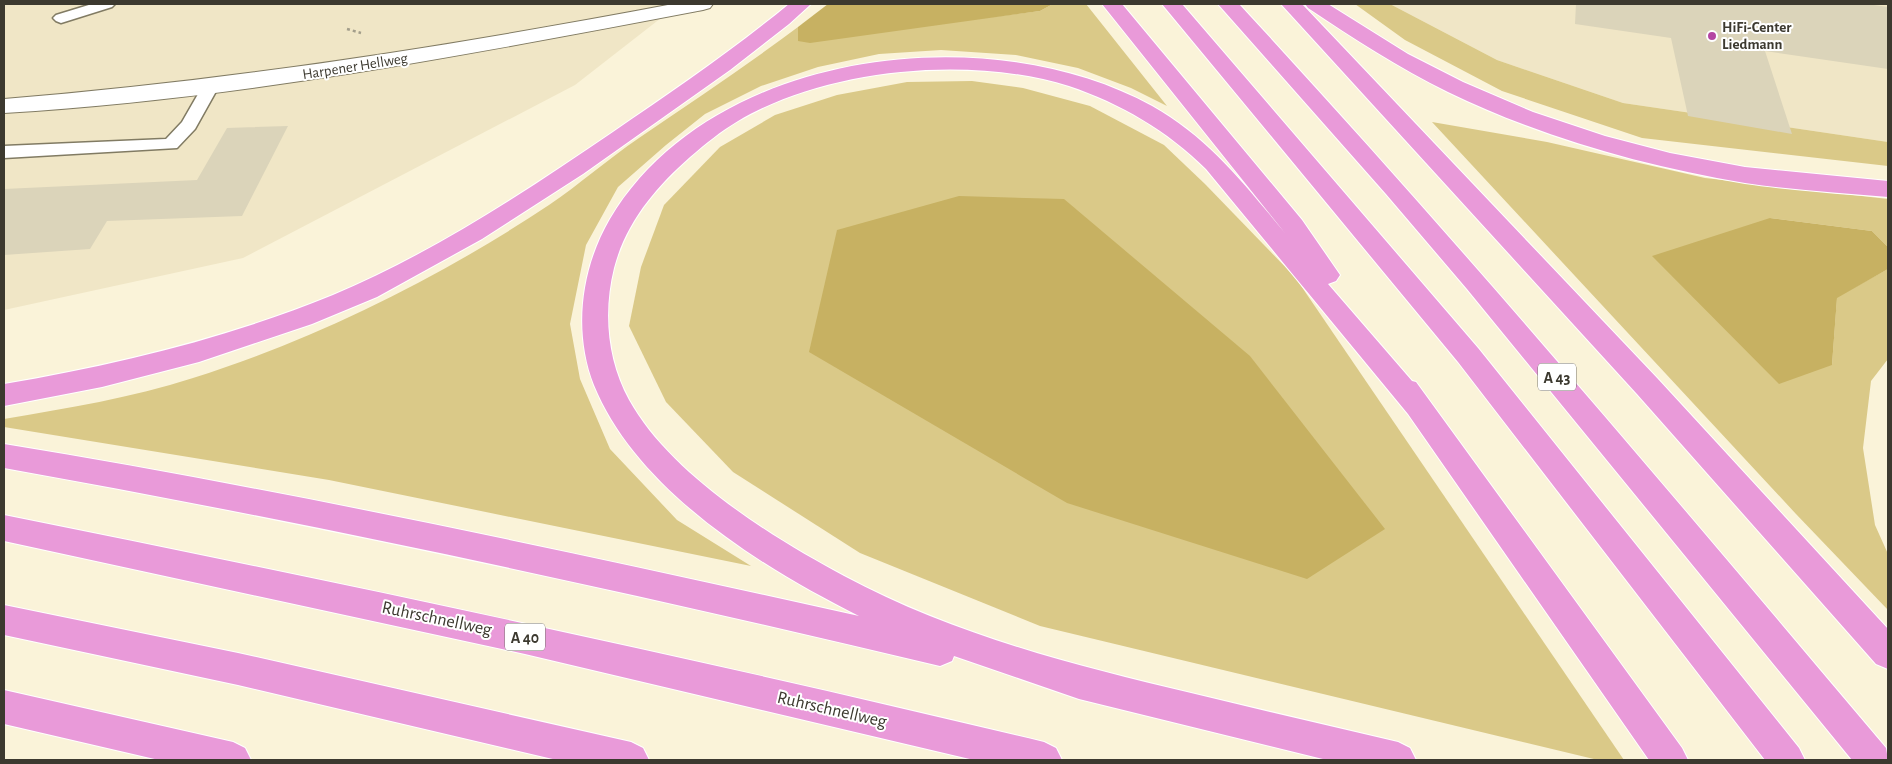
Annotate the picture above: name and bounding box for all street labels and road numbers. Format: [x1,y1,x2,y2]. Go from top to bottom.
street label: Harpener Hellweg [301,51,409,82]
road number: A 43 [1538,364,1576,391]
street label: Ruhrschnellweg [380,599,494,639]
road number: A 40 [505,624,545,650]
street label: Ruhrschnellweg [775,689,888,731]

